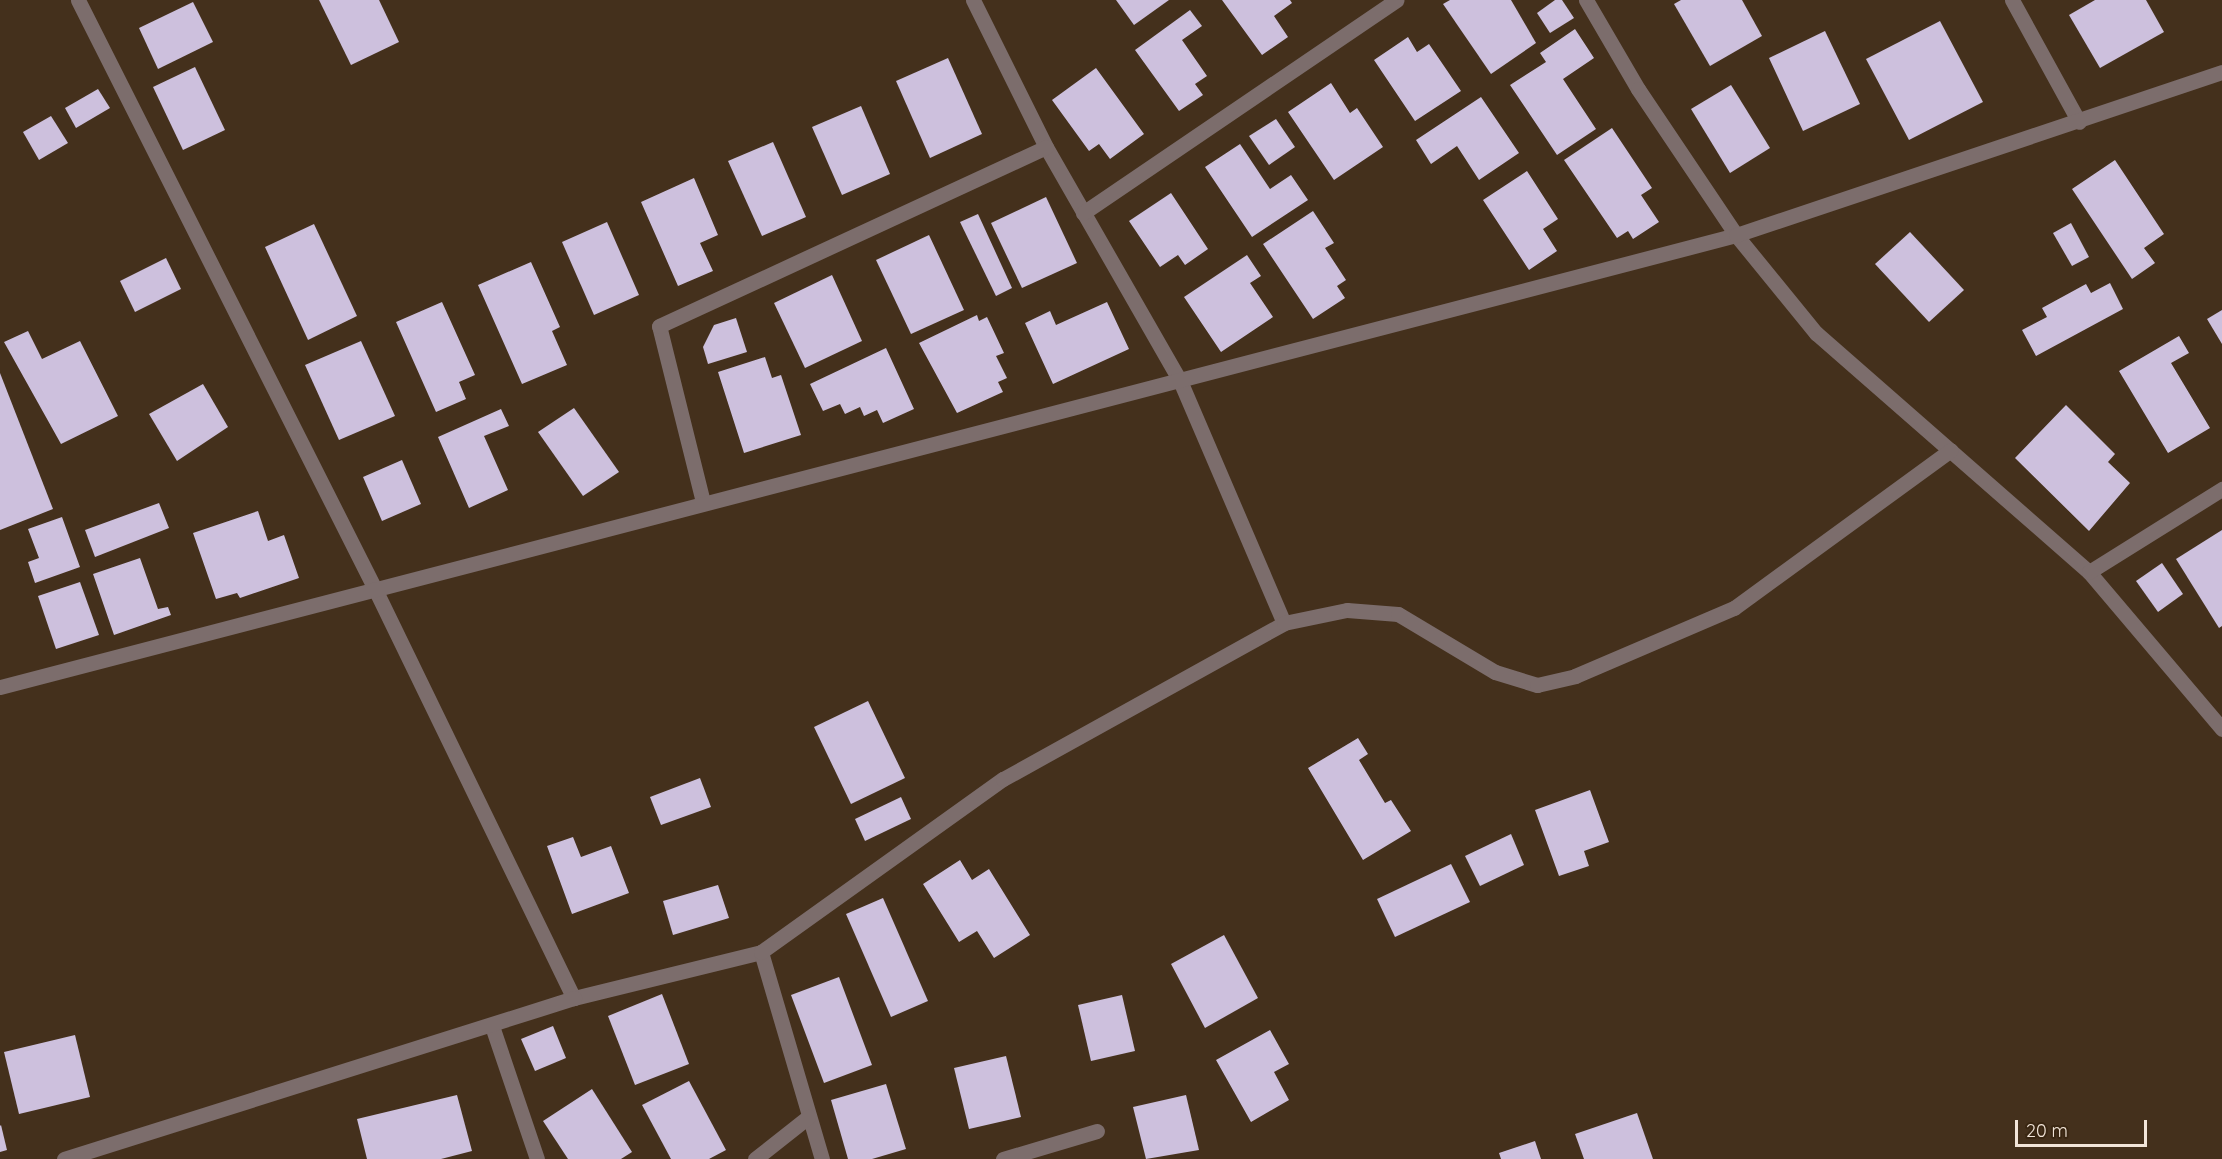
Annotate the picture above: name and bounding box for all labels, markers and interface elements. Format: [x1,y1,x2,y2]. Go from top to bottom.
scale bar [2018,1108,2150,1146]
text: 20 m [2026,1119,2068,1142]

